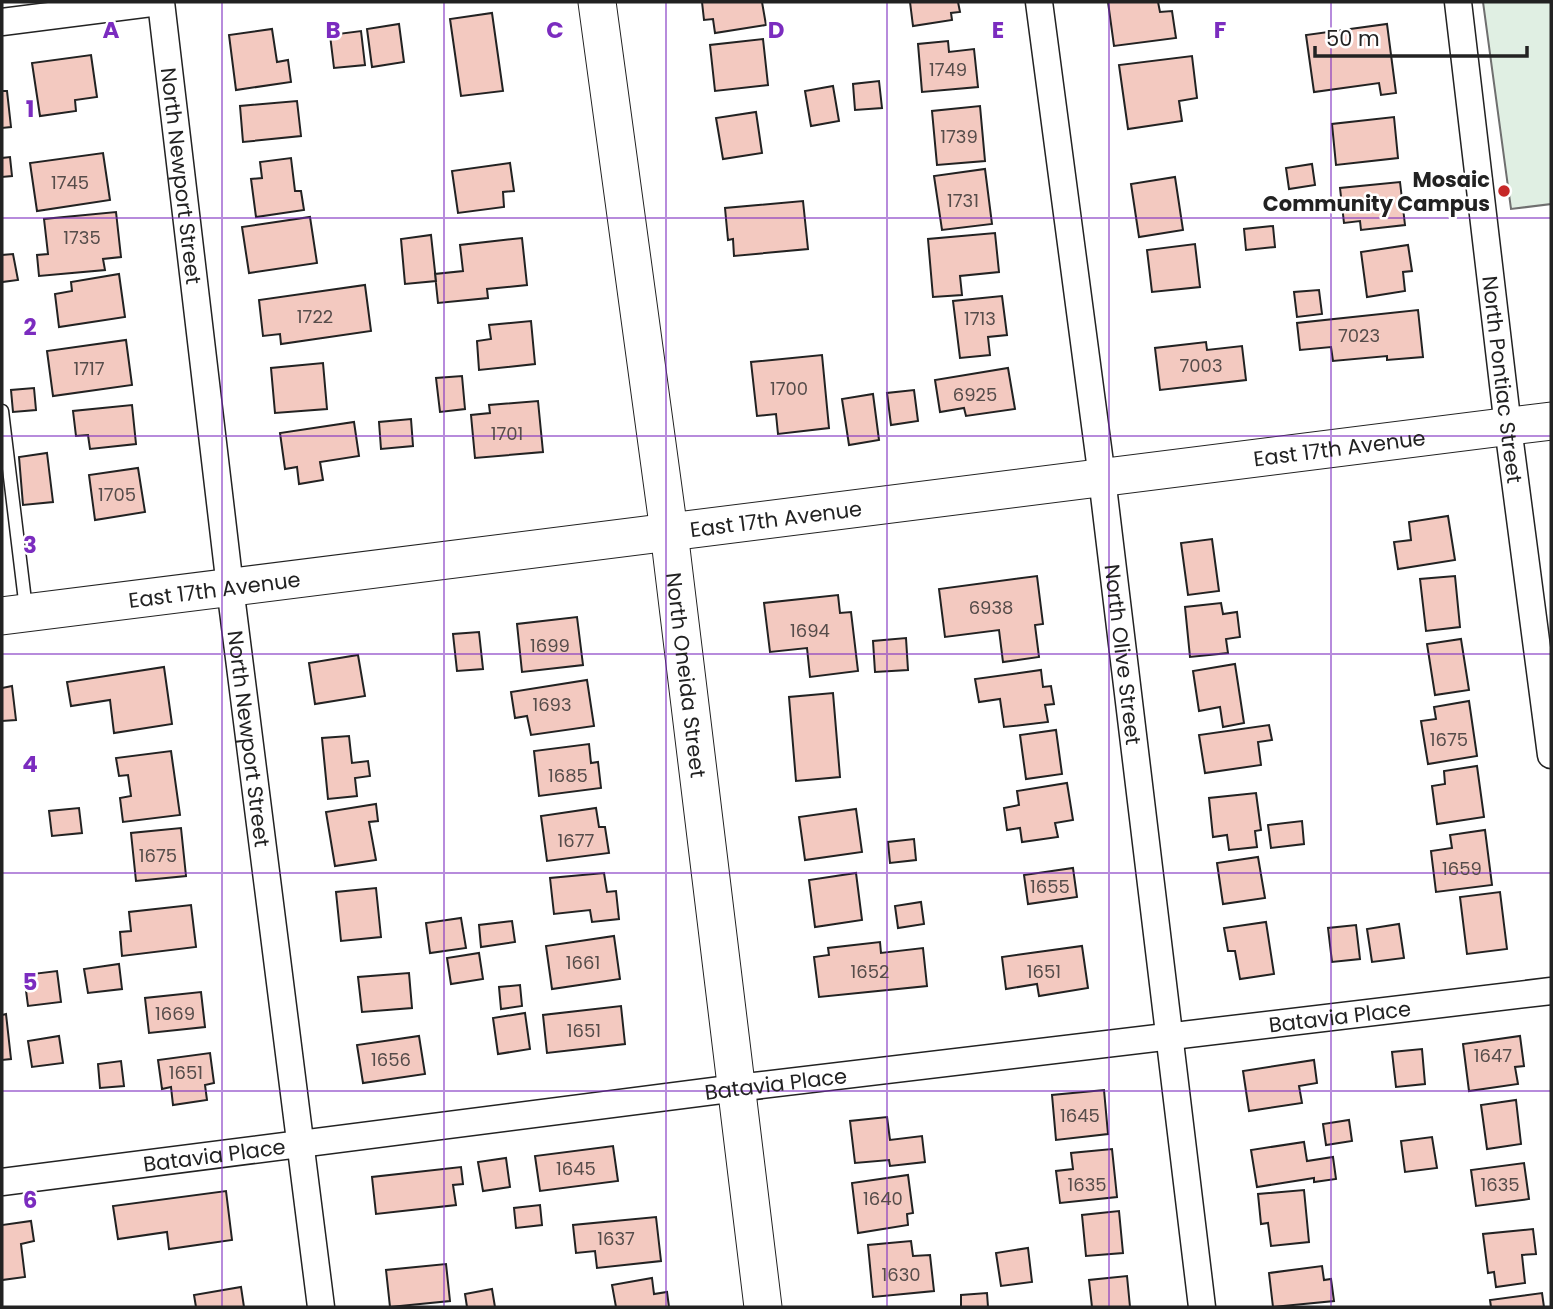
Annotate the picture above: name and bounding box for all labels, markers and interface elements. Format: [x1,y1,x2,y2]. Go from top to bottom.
text: A [103,14,120,46]
text: B [325,14,341,46]
text: C [546,14,564,46]
text: D [768,14,784,46]
text: E [992,14,1004,46]
text: F [1214,14,1226,46]
scale bar [1315,14,1527,58]
text: 50 m [1326,24,1380,53]
house number: 1749 [929,57,967,82]
street label: North Newport Street [154,66,209,286]
text: 1 [26,93,34,125]
house number: 1739 [940,124,978,149]
place label: Mosaic Community Campus [1263,165,1490,218]
house number: 1745 [51,170,89,195]
marker: Mosaic Community Campus [1496,183,1512,199]
house number: 1731 [947,188,979,213]
house number: 1735 [63,225,101,250]
street label: North Pontiac Street [1476,274,1530,485]
house number: 1722 [297,304,333,329]
house number: 1713 [964,306,996,331]
text: 2 [23,311,37,343]
house number: 7023 [1338,323,1380,348]
house number: 7003 [1179,353,1223,378]
house number: 1717 [73,356,105,381]
house number: 1700 [770,376,808,401]
house number: 6925 [953,382,997,407]
house number: 1701 [491,421,523,446]
street label: East 17th Avenue [1252,422,1427,473]
house number: 1705 [98,482,136,507]
street label: East 17th Avenue [688,493,864,544]
text: 3 [23,529,37,561]
street label: North Olive Street [1098,563,1149,746]
street label: East 17th Avenue [127,564,302,614]
street label: North Oneida Street [660,571,713,779]
house number: 6938 [969,595,1013,620]
house number: 1694 [790,618,830,643]
street label: North Newport Street [221,629,277,849]
house number: 1699 [530,633,570,658]
house number: 1693 [532,692,572,717]
house number: 1675 [1430,727,1468,752]
text: 4 [22,748,38,780]
house number: 1685 [548,763,588,788]
house number: 1677 [558,828,595,853]
house number: 1675 [139,843,177,868]
house number: 1659 [1442,856,1482,881]
house number: 1655 [1030,874,1070,899]
house number: 1661 [566,950,600,975]
house number: 1652 [851,959,889,984]
house number: 1651 [1027,959,1061,984]
text: 5 [23,966,37,998]
street label: Batavia Place [1267,993,1412,1039]
house number: 1669 [155,1001,195,1026]
house number: 1651 [567,1018,601,1043]
house number: 1647 [1474,1043,1512,1068]
house number: 1656 [371,1047,411,1072]
house number: 1651 [169,1060,203,1085]
street label: Batavia Place [703,1061,848,1107]
house number: 1645 [1060,1103,1100,1128]
street label: Batavia Place [141,1131,287,1178]
house number: 1645 [556,1156,596,1181]
house number: 1635 [1067,1172,1107,1197]
house number: 1635 [1480,1172,1520,1197]
text: 6 [23,1184,37,1216]
house number: 1640 [863,1186,903,1211]
house number: 1637 [597,1226,635,1251]
house number: 1630 [881,1262,921,1287]

